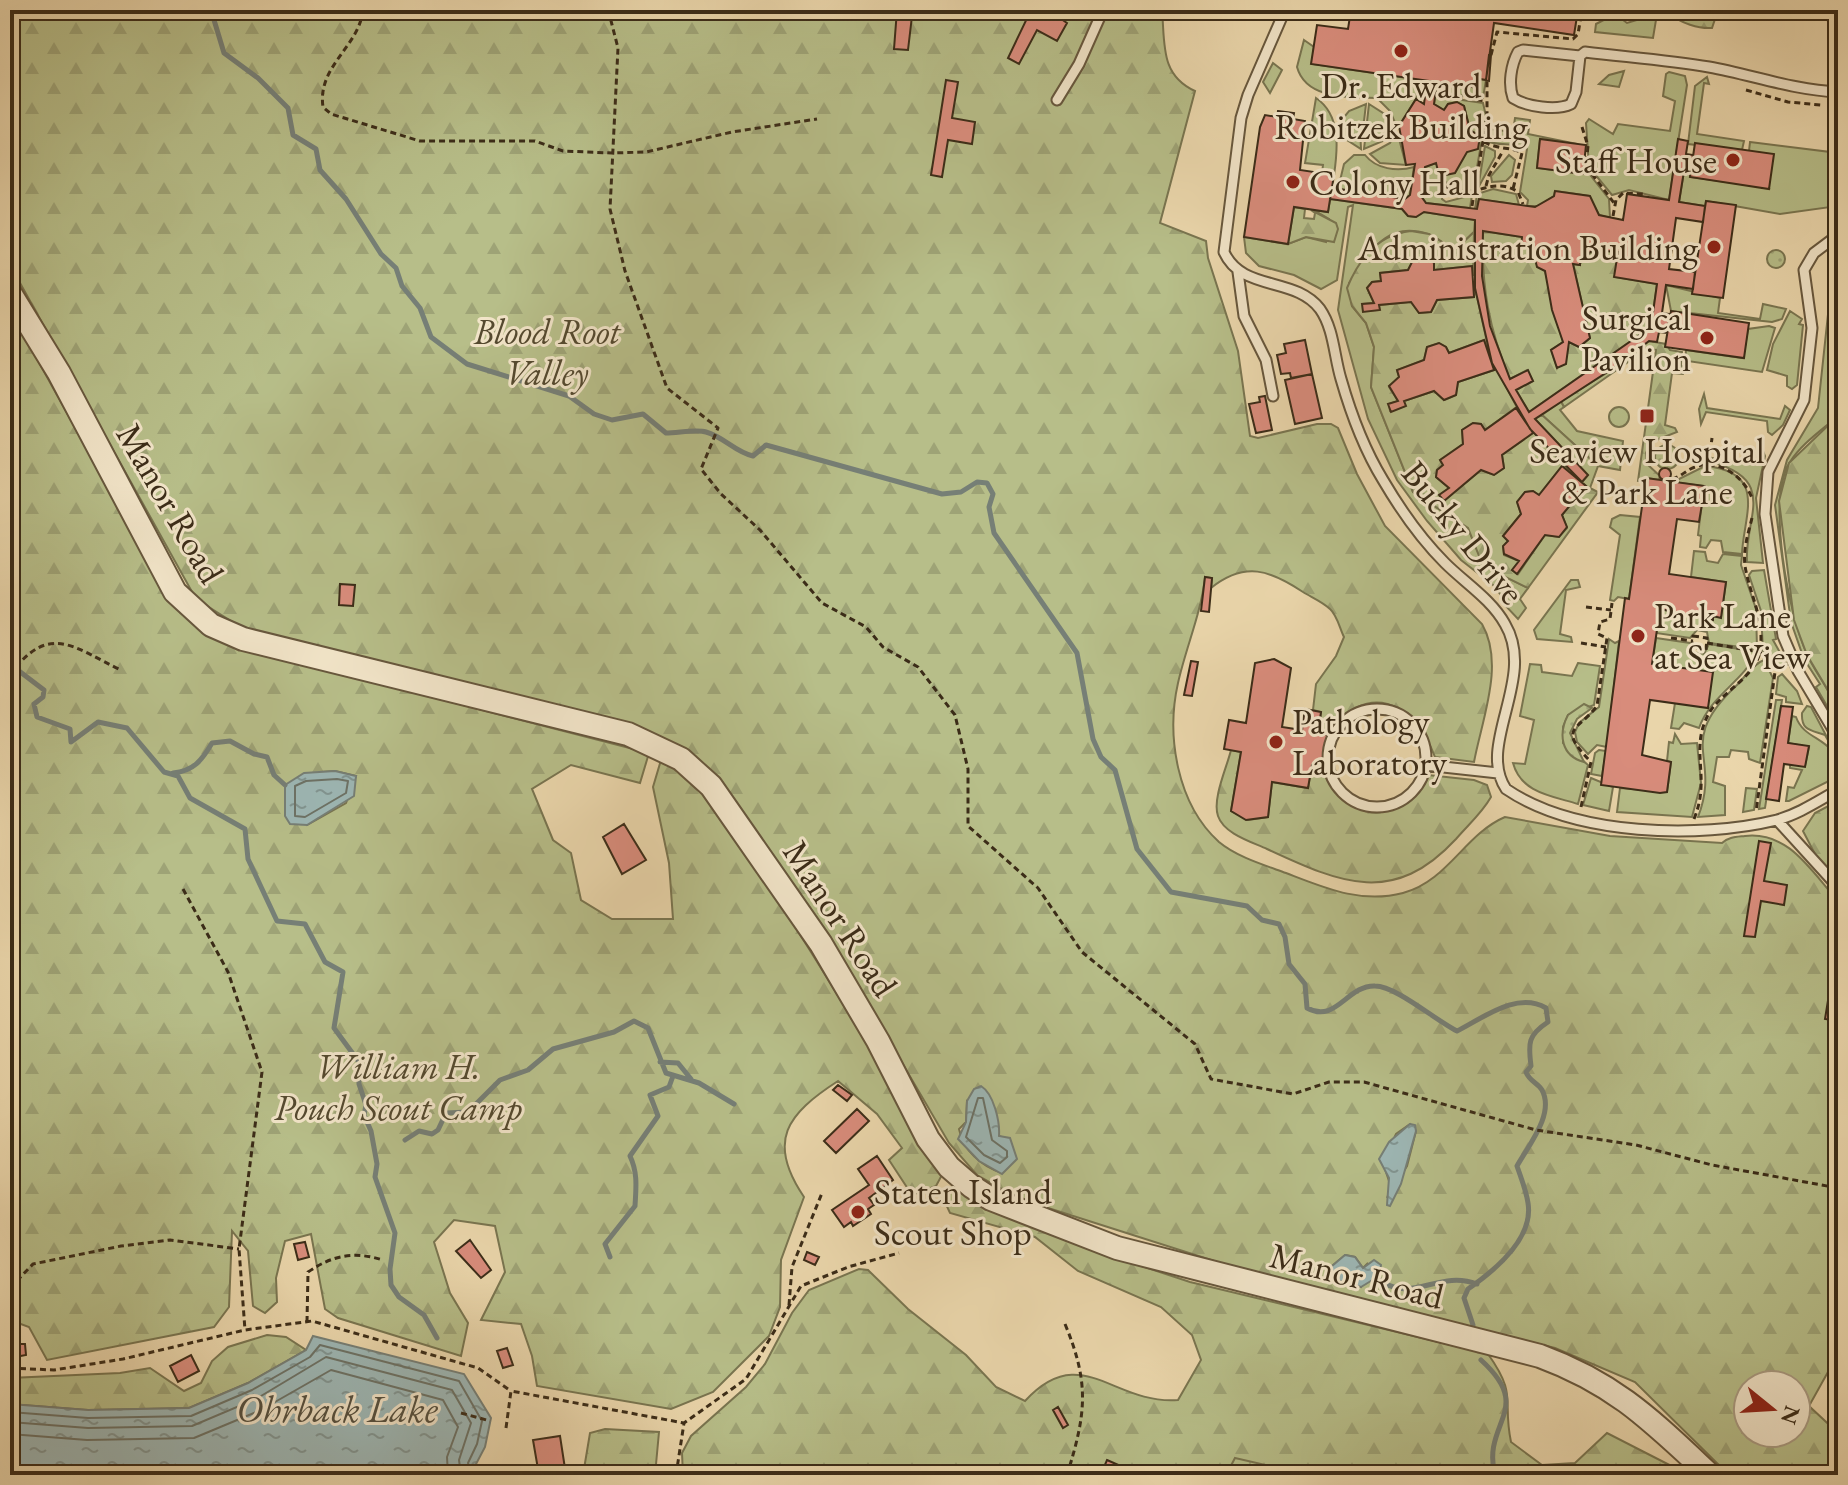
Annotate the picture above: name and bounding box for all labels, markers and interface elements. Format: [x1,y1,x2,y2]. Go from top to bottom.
marker: Dr. Edward Robitzek Building [1392,42,1410,60]
place label: Dr. Edward Robitzek Building [1274,62,1528,150]
place label: Staff House [1555,137,1717,184]
marker: Staff House [1724,151,1742,169]
place label: Colony Hall [1309,159,1480,206]
marker: Colony Hall [1284,173,1302,191]
place label: Administration Building [1356,224,1698,271]
marker: Administration Building [1705,238,1723,256]
place label: Surgical Pavilion [1580,294,1691,382]
park label: Blood Root Valley [473,308,622,396]
marker: Surgical Pavilion [1698,329,1716,347]
marker: Seaview Hospital & Park Lane [1638,407,1656,425]
street label: Manor Road [106,415,236,593]
place label: Seaview Hospital & Park Lane [1529,427,1765,515]
street label: Bucky Drive [1391,451,1536,614]
place label: Park Lane at Sea View [1654,592,1811,680]
marker: Park Lane at Sea View [1629,627,1647,645]
place label: Pathology Laboratory [1292,698,1447,786]
marker: Pathology Laboratory [1267,733,1285,751]
street label: Manor Road [773,831,909,1006]
park label: William H. Pouch Scout Camp [274,1043,522,1131]
place label: Staten Island Scout Shop [874,1168,1053,1256]
marker: Staten Island Scout Shop [849,1203,867,1221]
street label: Manor Road [1265,1231,1449,1320]
north arrow [1732,1369,1812,1449]
water label: Ohrback Lake [236,1384,439,1433]
text: N [1774,1402,1807,1428]

